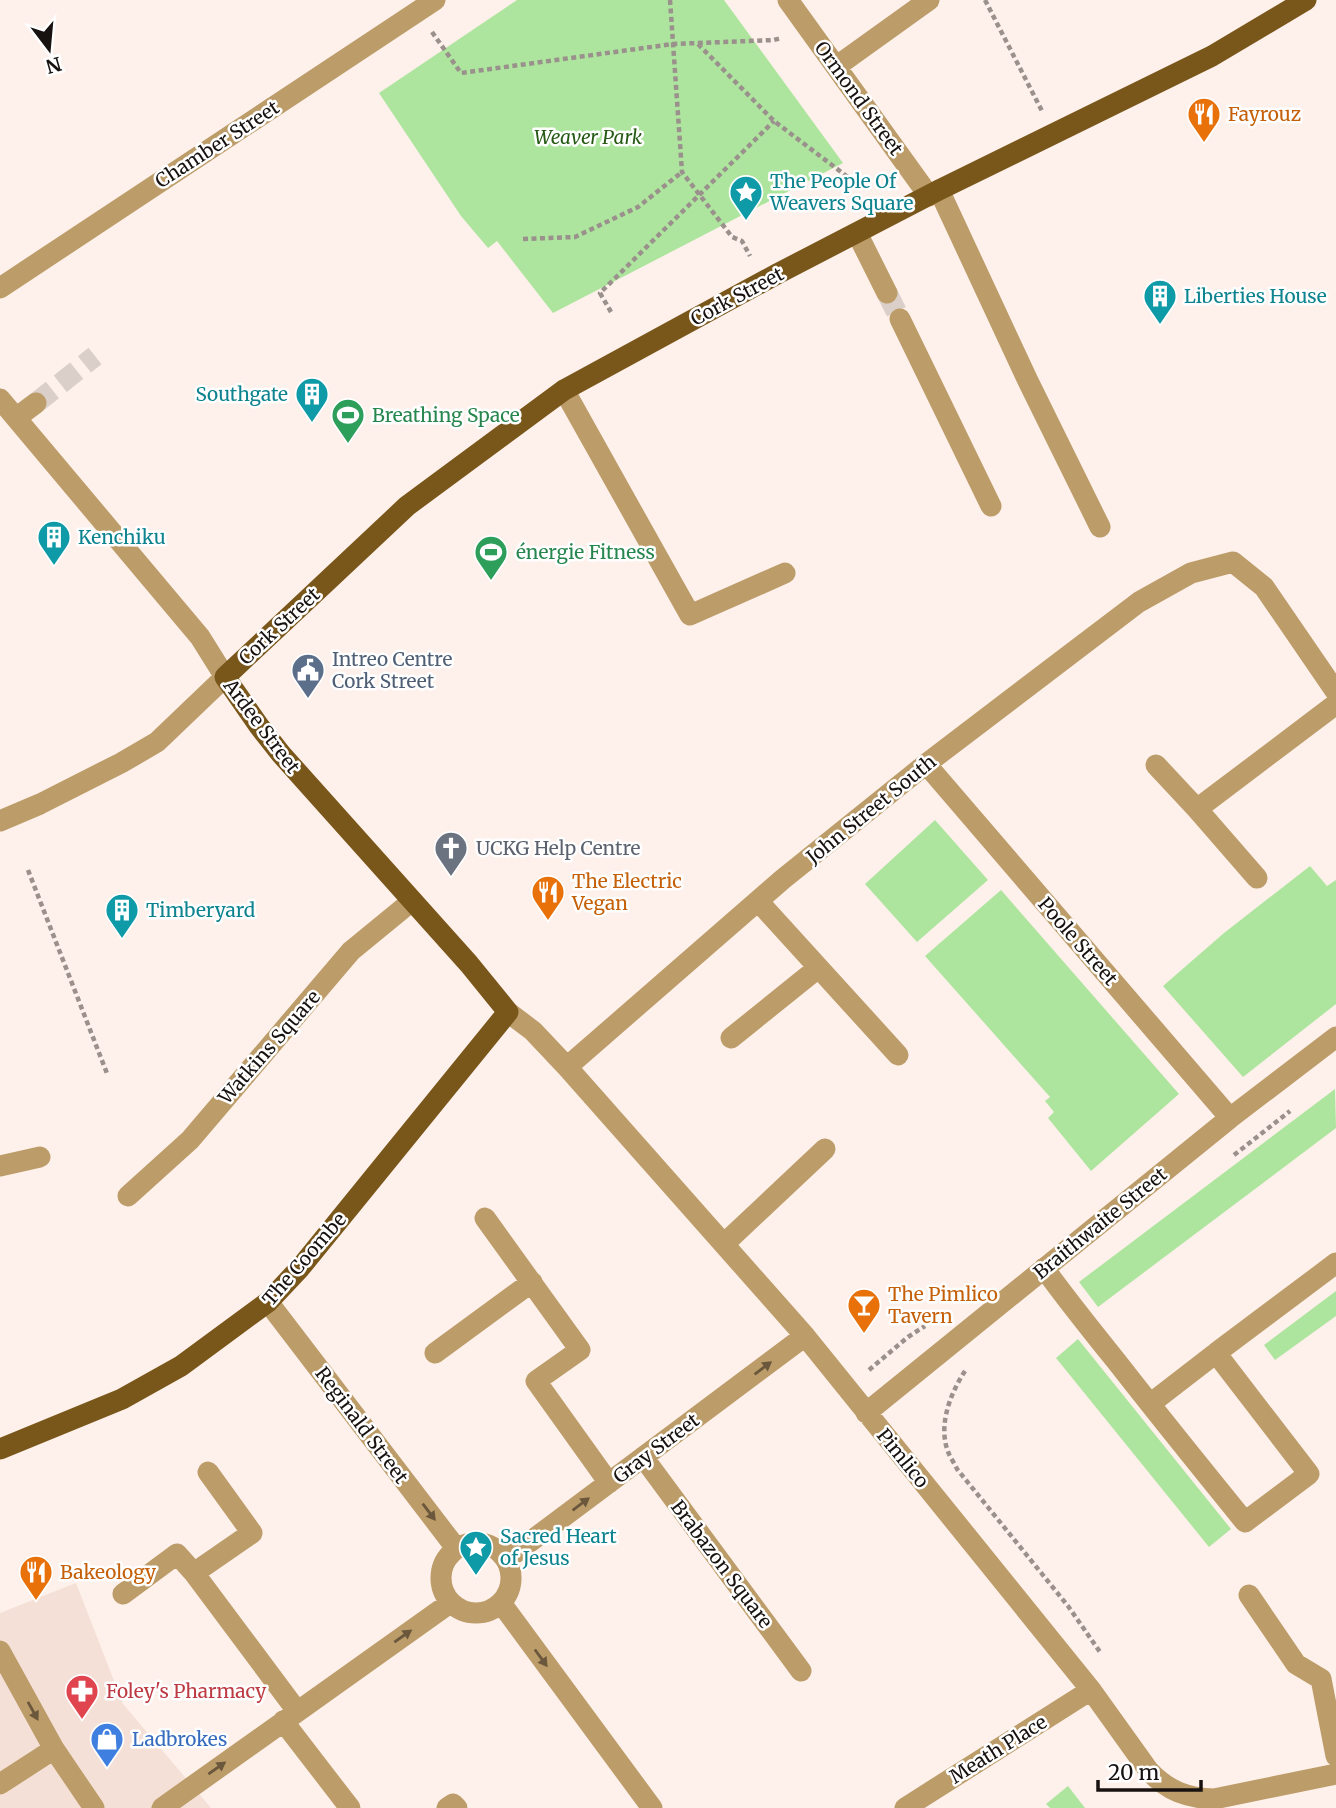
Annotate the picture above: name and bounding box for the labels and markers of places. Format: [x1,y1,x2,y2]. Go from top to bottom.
restaurant icon: Fayrouz [1185,95,1223,144]
place label: Fayrouz [1228,102,1301,126]
place label: The People Of Weavers Square [769,169,914,215]
place icon: The People Of Weavers Square [727,173,765,222]
building icon: Liberties House [1141,277,1179,326]
place label: Liberties House [1184,284,1327,308]
building icon: Southgate [293,375,331,424]
place label: Southgate [196,382,288,406]
sports icon: Breathing Space [329,396,367,445]
place label: Breathing Space [372,403,520,427]
building icon: Kenchiku [35,518,73,567]
place label: Kenchiku [78,525,166,549]
sports icon: énergie Fitness [472,533,510,582]
place label: énergie Fitness [516,540,655,564]
place label: Intreo Centre Cork Street [332,647,452,693]
public building icon: Intreo Centre Cork Street [289,651,327,700]
church icon: UCKG Help Centre [432,829,470,878]
place label: UCKG Help Centre [476,836,641,860]
place label: The Electric Vegan [571,869,682,915]
restaurant icon: The Electric Vegan [529,873,567,922]
building icon: Timberyard [103,891,141,940]
place label: Timberyard [146,898,255,922]
place label: The Pimlico Tavern [888,1282,998,1328]
bar icon: The Pimlico Tavern [845,1286,883,1335]
place label: Sacred Heart of Jesus [500,1524,617,1570]
place icon: Sacred Heart of Jesus [457,1528,495,1577]
restaurant icon: Bakeology [17,1553,55,1602]
place label: Bakeology [60,1560,156,1584]
pharmacy icon: Foley's Pharmacy [63,1672,101,1721]
place label: Foley's Pharmacy [106,1679,266,1703]
shop icon: Ladbrokes [88,1720,126,1769]
place label: Ladbrokes [132,1727,227,1751]

